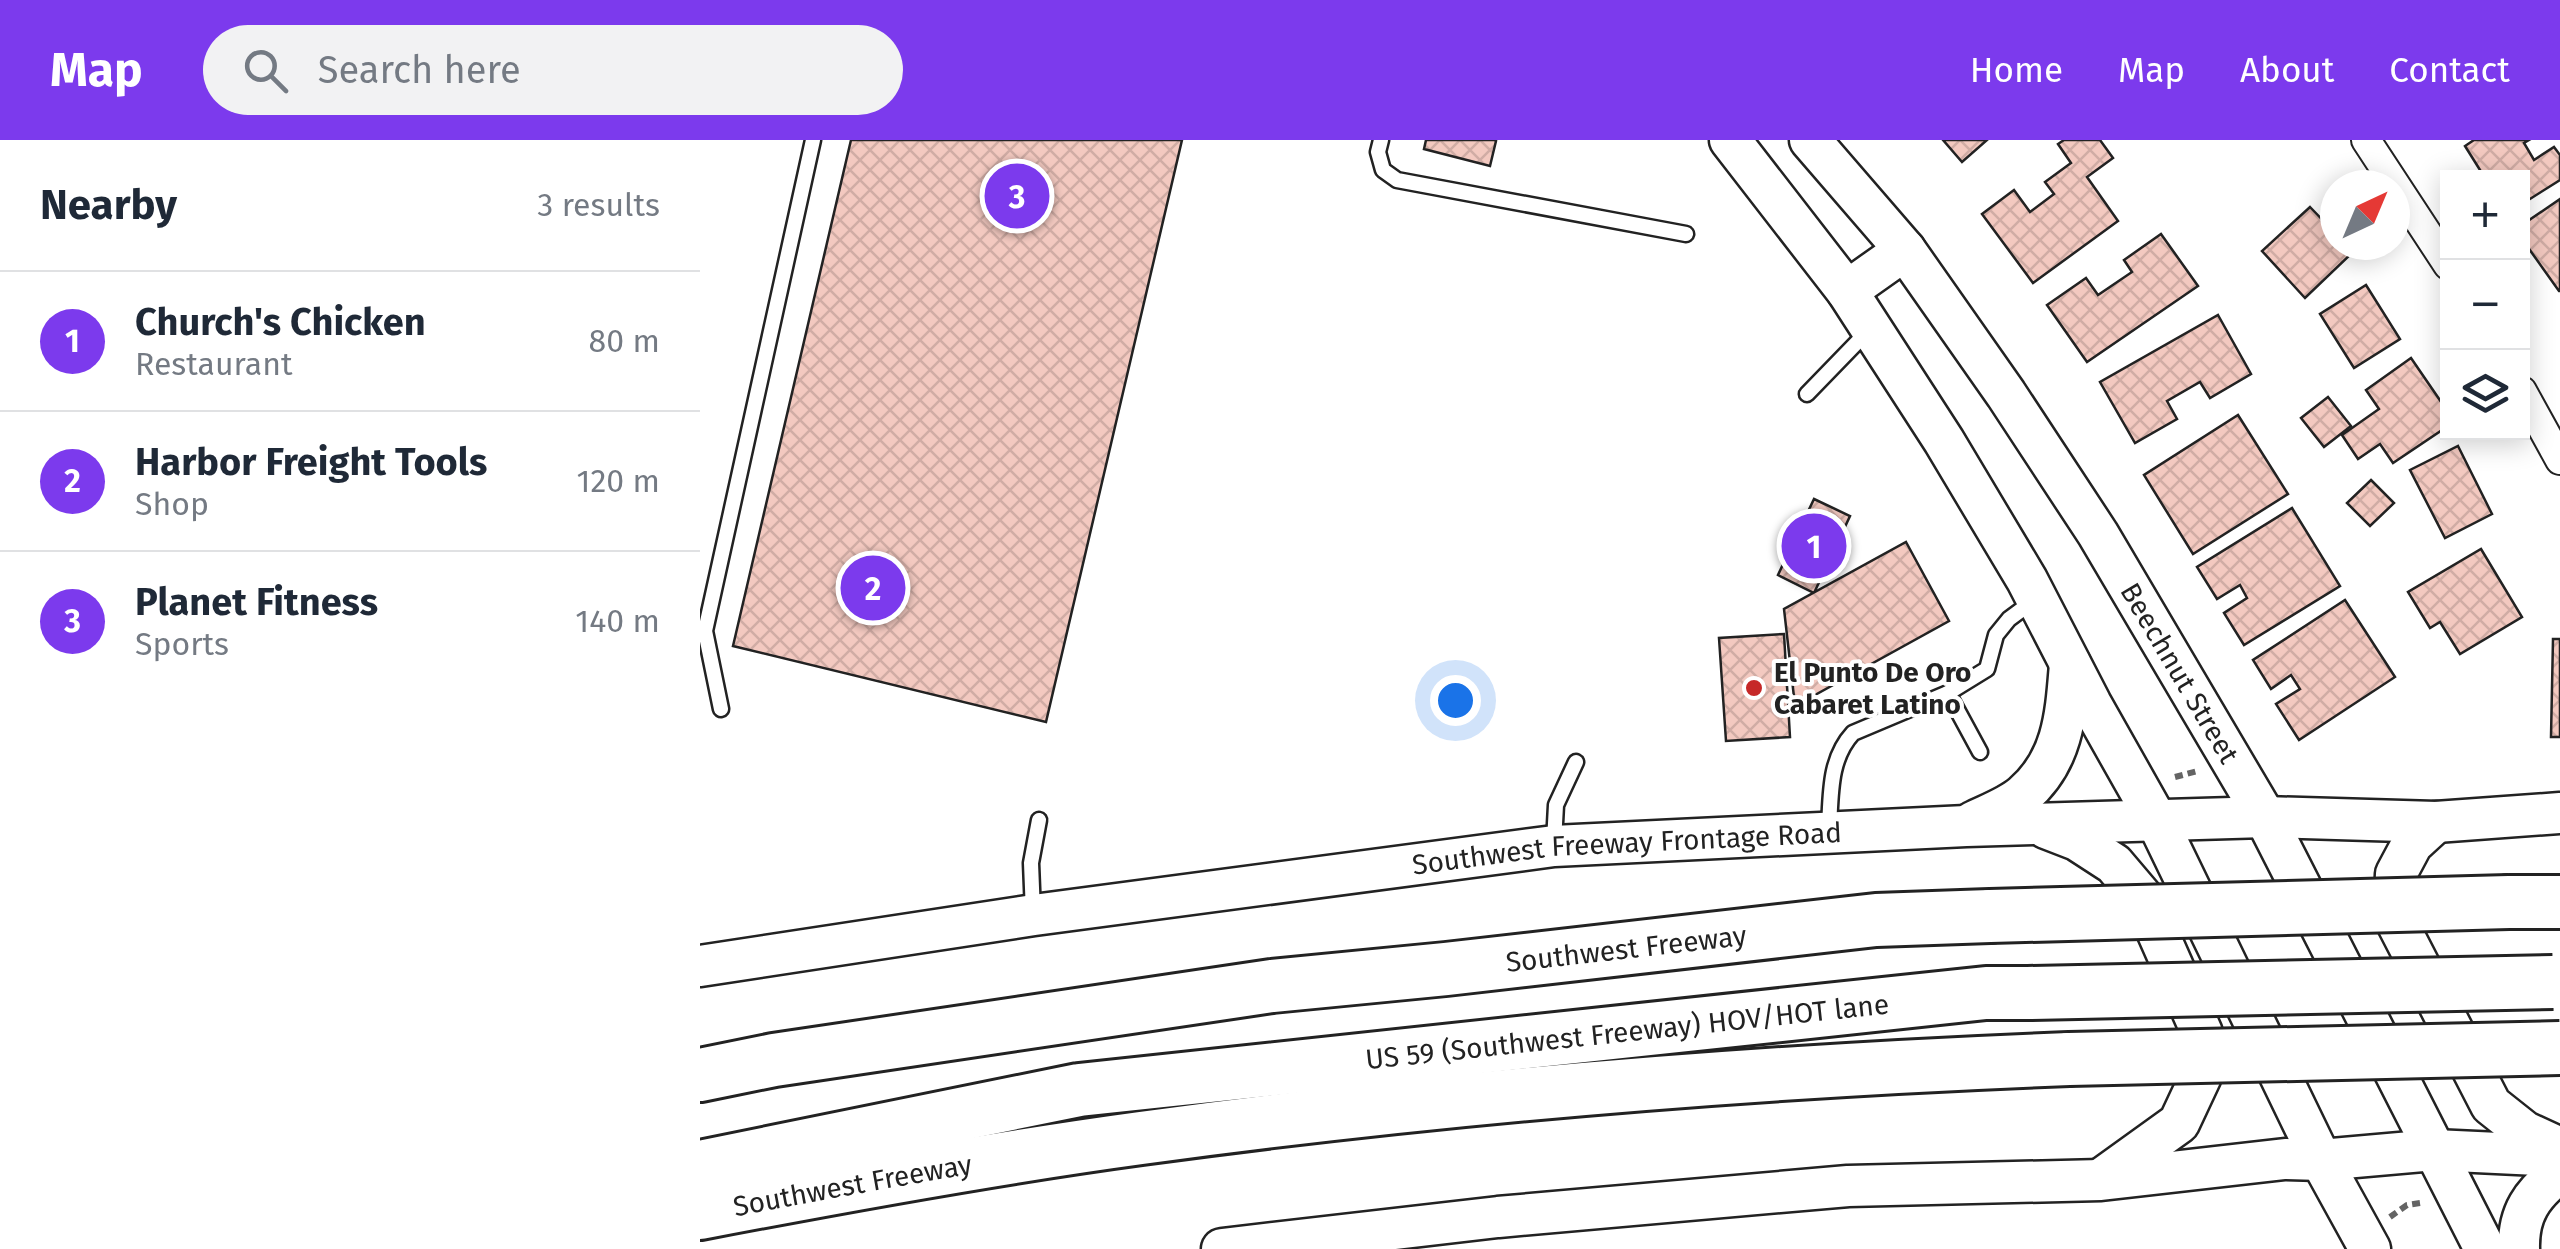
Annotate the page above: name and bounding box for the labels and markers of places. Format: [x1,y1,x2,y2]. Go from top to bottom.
pin: 3 [984,158,1050,234]
pin: 1 [1782,508,1846,584]
pin: 2 [840,550,906,626]
place label: El Punto De Oro Cabaret Latino [1774,656,1971,721]
marker: El Punto De Oro Cabaret Latino [1743,677,1765,699]

